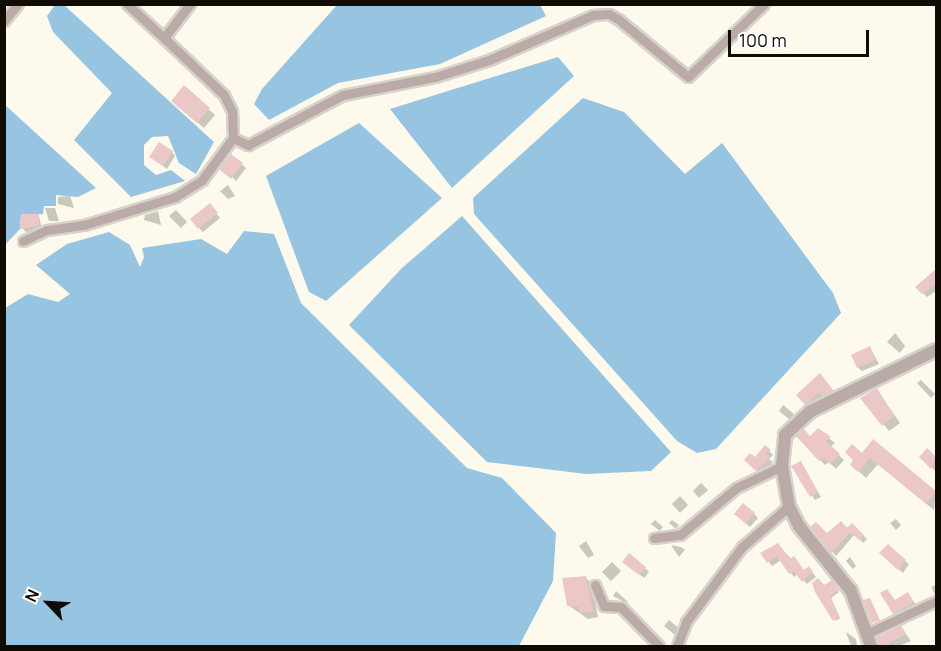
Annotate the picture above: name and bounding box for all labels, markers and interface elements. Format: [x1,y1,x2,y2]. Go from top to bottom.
scale bar [731,18,872,56]
text: 100 m [739,28,787,52]
north arrow [18,573,78,633]
text: N [19,586,44,605]

